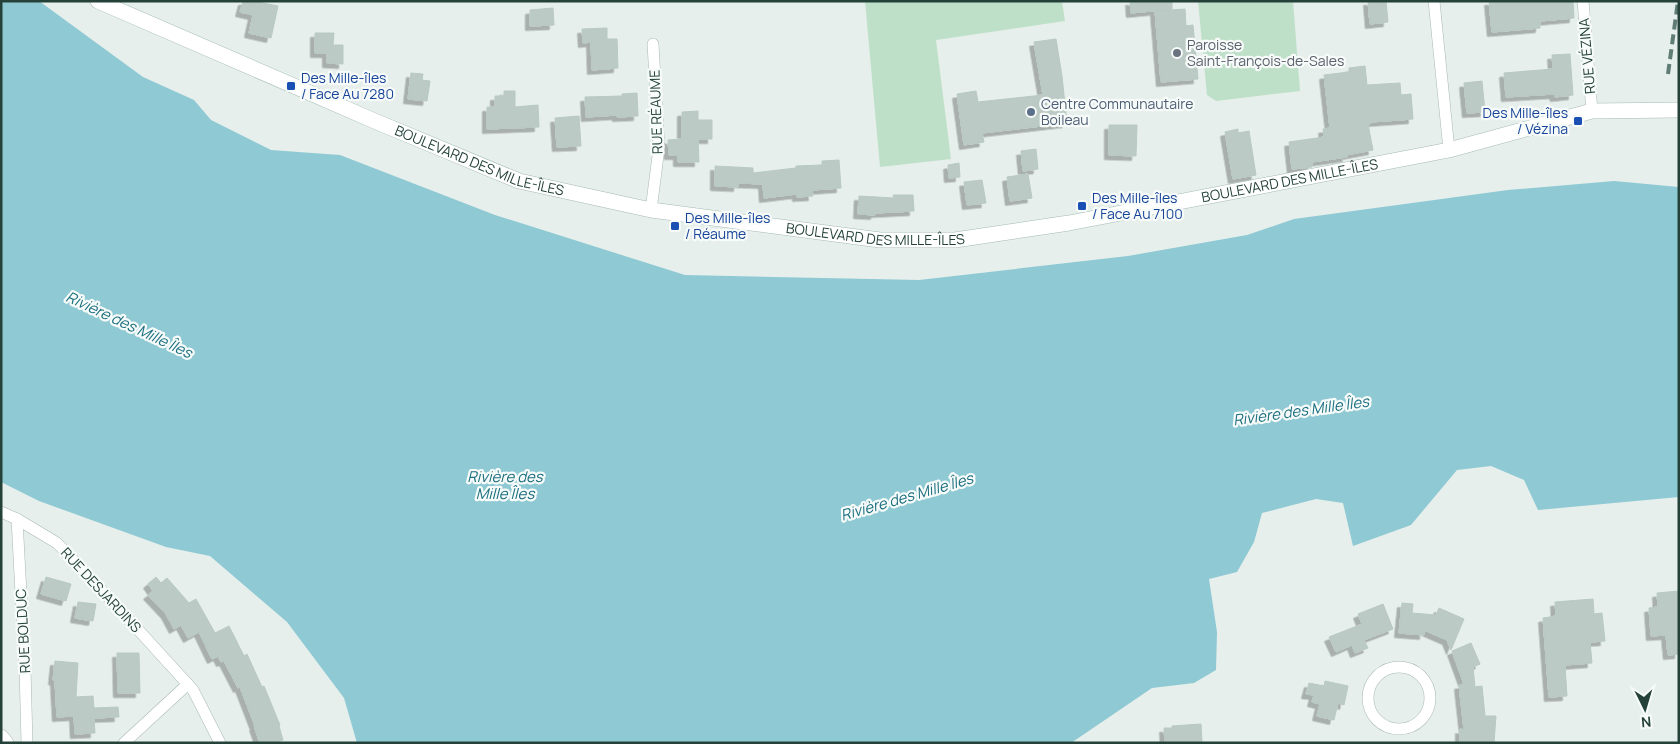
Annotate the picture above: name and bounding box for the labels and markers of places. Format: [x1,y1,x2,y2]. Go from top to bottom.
place label: Paroisse Saint-François-de-Sales [1187,35,1344,70]
marker: Paroisse Saint-François-de-Sales [1171,47,1183,59]
place label: Des Mille-îles / Face Au 7280 [301,68,394,103]
marker: Des Mille-îles / Face Au 7280 [285,80,297,92]
place label: Centre Communautaire Boileau [1041,94,1193,129]
place label: Des Mille-îles / Vézina [1483,103,1568,138]
marker: Centre Communautaire Boileau [1025,106,1037,118]
marker: Des Mille-îles / Vézina [1572,115,1584,127]
place label: Des Mille-îles / Face Au 7100 [1092,188,1183,223]
marker: Des Mille-îles / Face Au 7100 [1076,200,1088,212]
place label: Des Mille-îles / Réaume [685,208,770,243]
marker: Des Mille-îles / Réaume [669,220,681,232]

